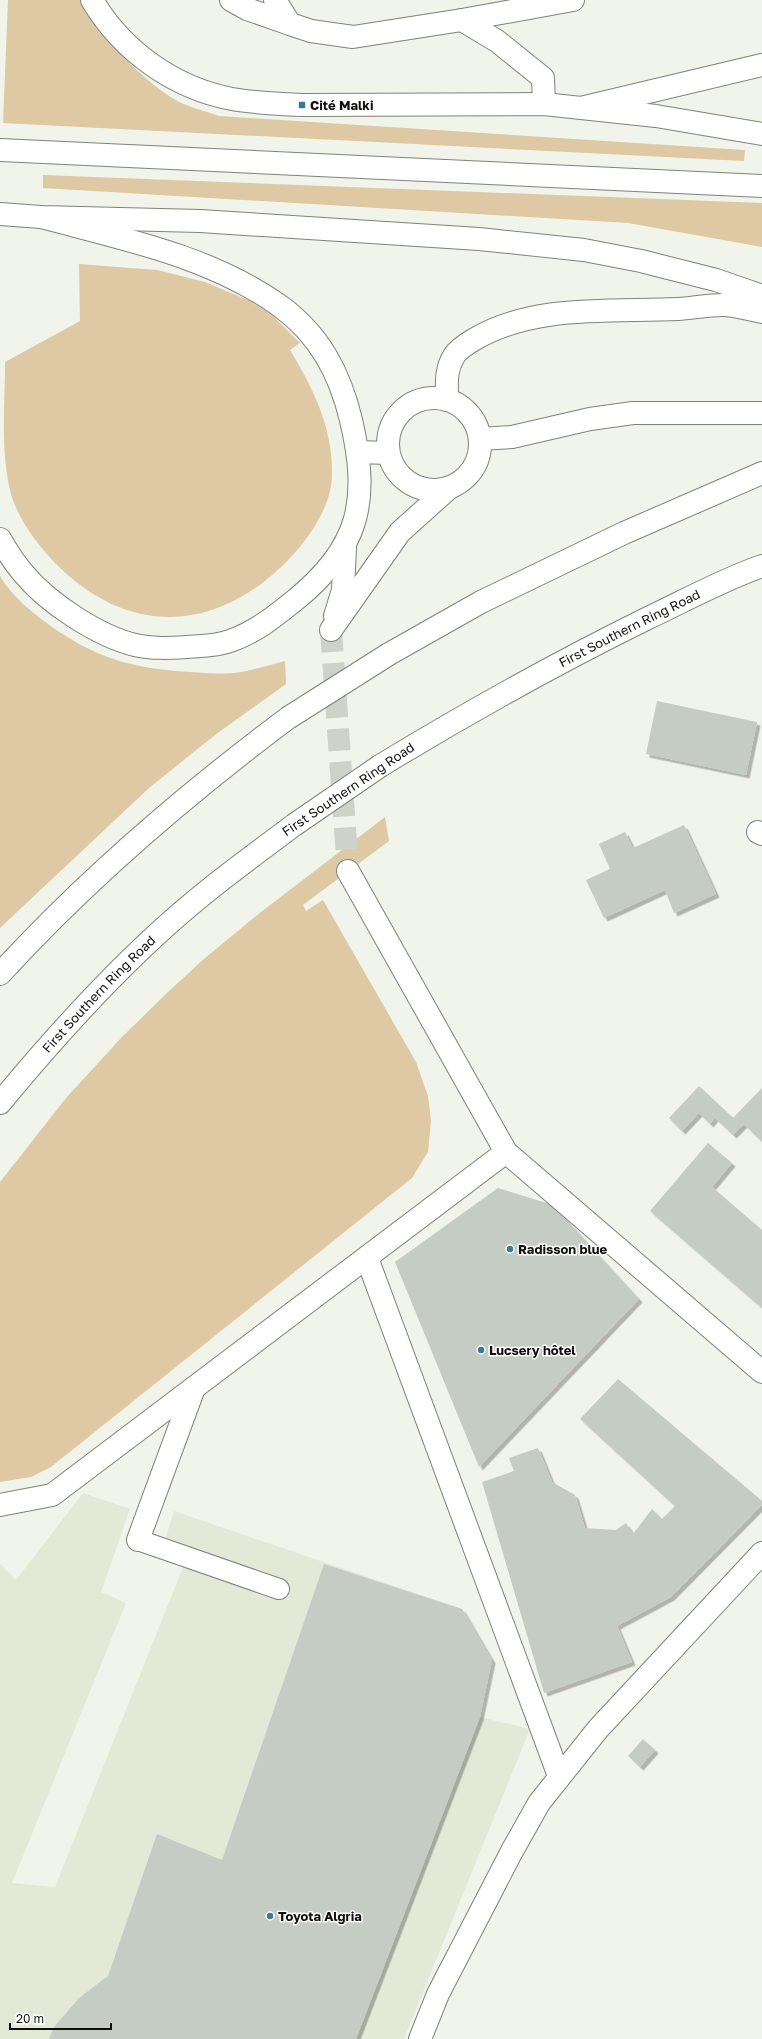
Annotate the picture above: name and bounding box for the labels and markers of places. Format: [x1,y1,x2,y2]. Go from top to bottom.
place label: Cité Malki [310,97,373,113]
marker: Cité Malki [297,100,307,110]
place label: Radisson blue [518,1241,608,1257]
marker: Radisson blue [505,1244,515,1254]
place label: Lucsery hôtel [489,1342,576,1358]
marker: Lucsery hôtel [476,1345,486,1355]
place label: Toyota Algria [278,1908,362,1924]
marker: Toyota Algria [265,1911,275,1921]

